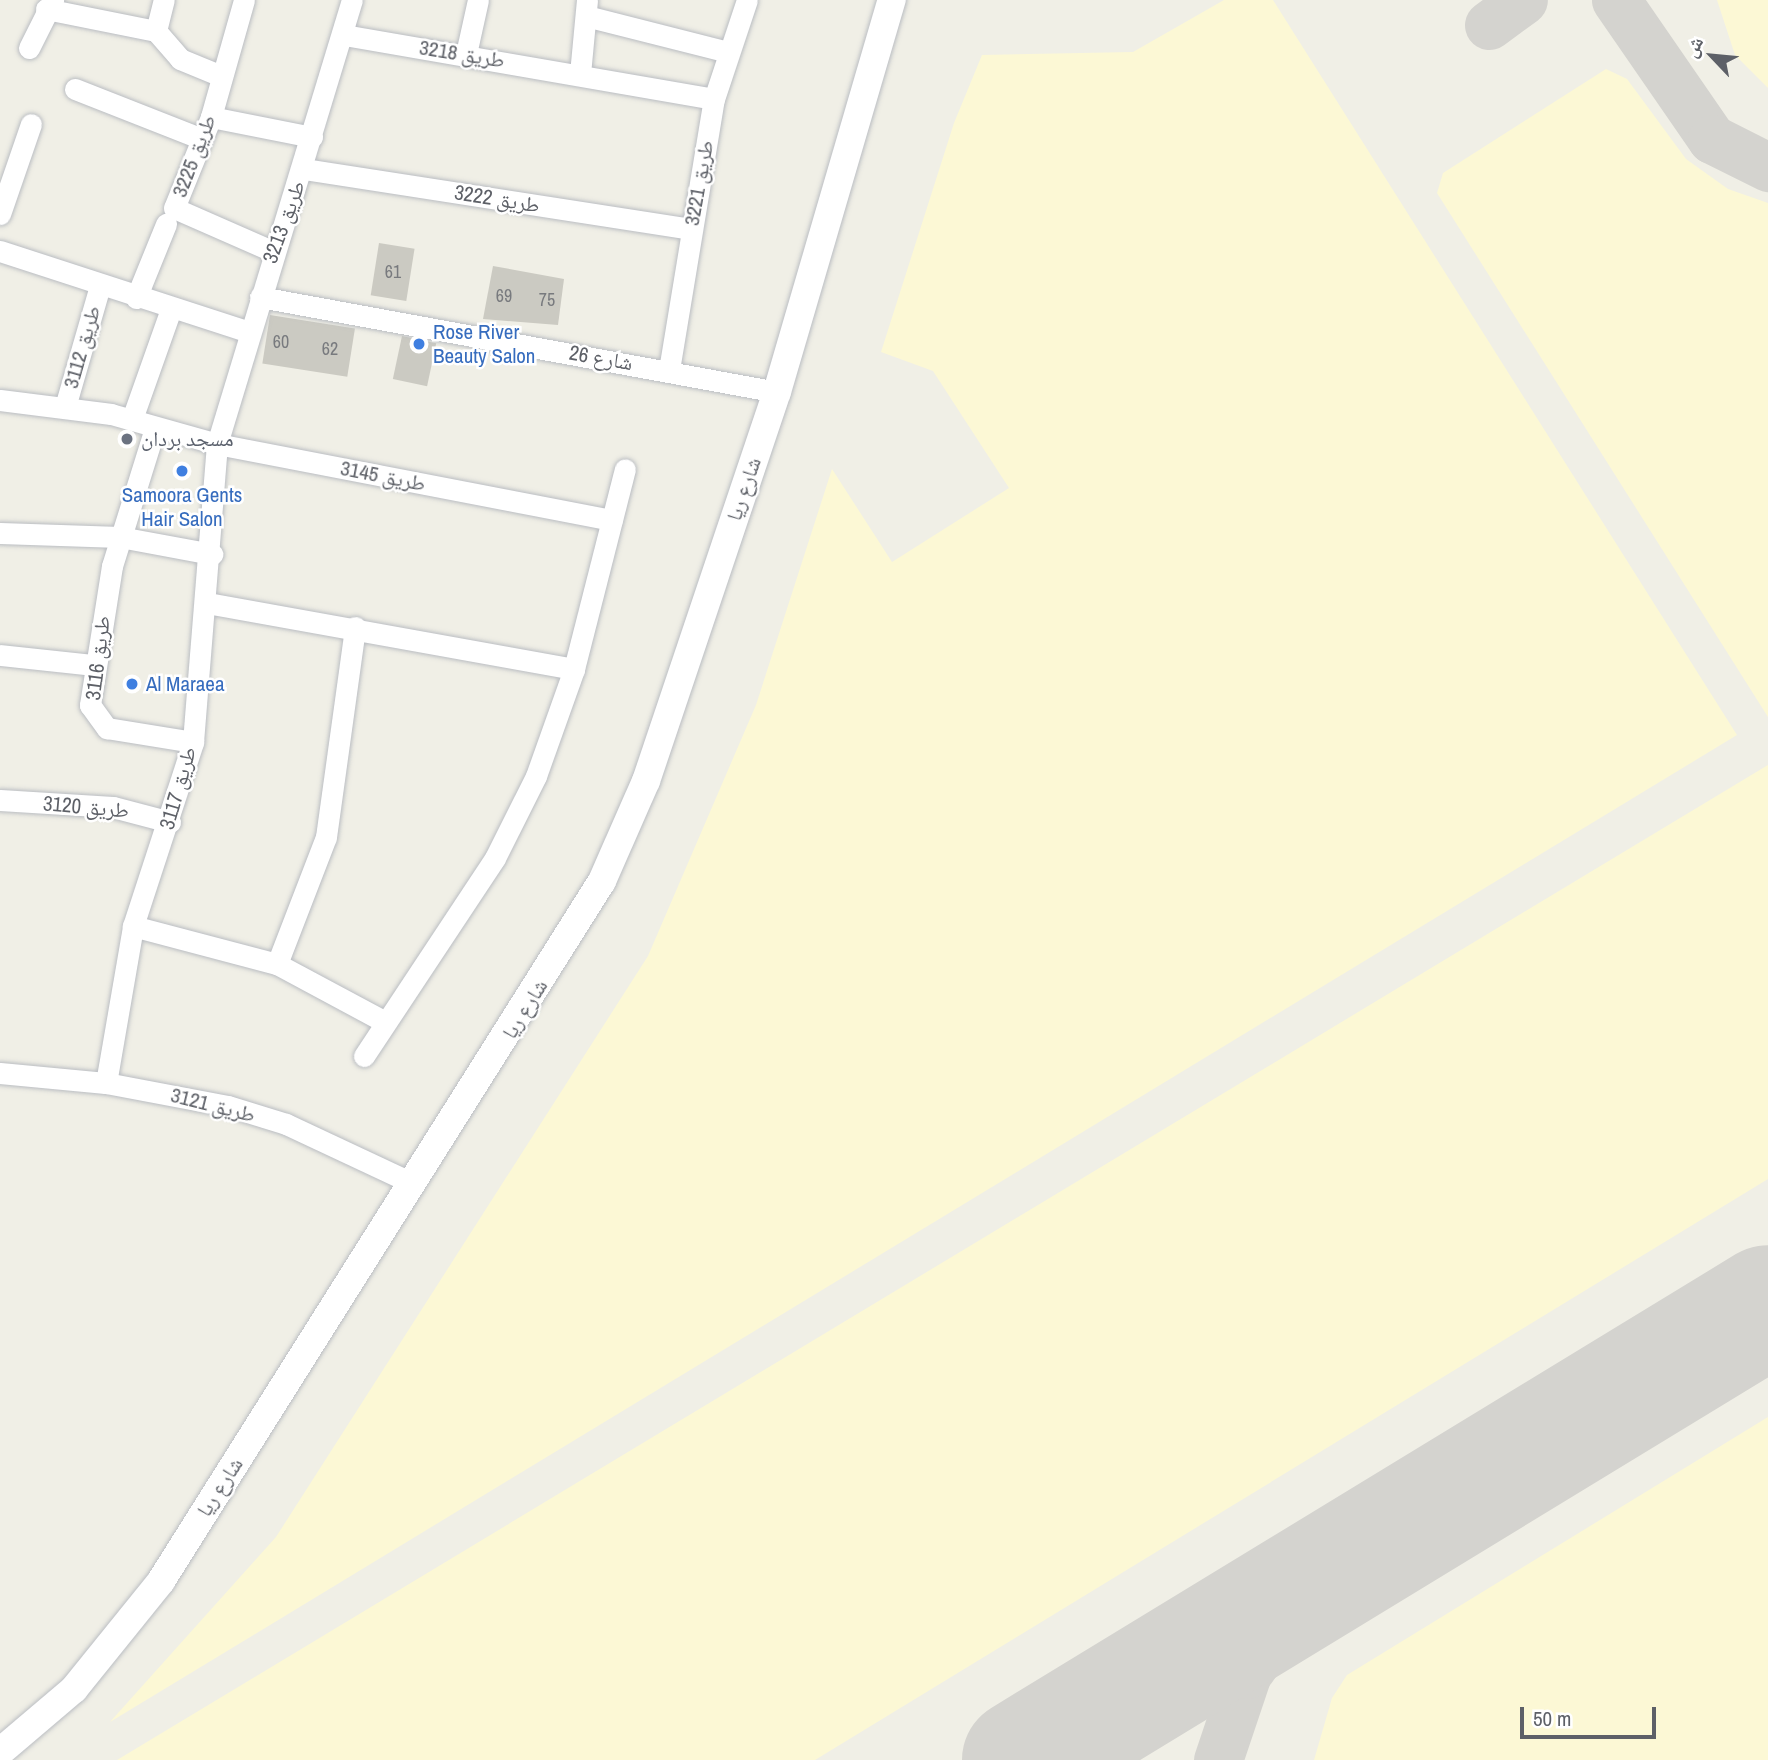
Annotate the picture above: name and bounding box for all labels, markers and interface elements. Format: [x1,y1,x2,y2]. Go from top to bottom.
north arrow [1677,21,1747,91]
text: ش [1677,32,1709,62]
street label: طريق 3218 [417,35,507,73]
street label: طريق 3225 [167,111,221,201]
street label: طريق 3221 [679,138,719,228]
street label: طريق 3213 [257,177,311,267]
street label: طريق 3222 [452,180,542,218]
house number: 61 [385,261,401,283]
house number: 69 [496,285,512,307]
house number: 75 [539,289,555,311]
street label: طريق 3112 [58,303,106,391]
place label: Rose River Beauty Salon [433,319,535,369]
house number: 60 [273,331,289,353]
marker: Rose River Beauty Salon [411,336,427,352]
house number: 62 [322,338,338,360]
street label: شارع 26 [567,340,635,376]
place label: مسجد بردان [141,426,233,452]
marker: مسجد بردان [119,431,135,447]
street label: شارع ريا [721,454,767,524]
street label: طريق 3145 [338,455,428,497]
marker: Samoora Gents Hair Salon [174,463,190,479]
place label: Samoora Gents Hair Salon [122,482,242,532]
street label: طريق 3116 [80,614,116,702]
place label: Al Maraea [146,671,224,697]
marker: Al Maraea [124,676,140,692]
street label: طريق 3117 [154,744,202,832]
street label: طريق 3120 [42,791,130,823]
street label: شارع ريا [497,975,553,1043]
street label: طريق 3121 [168,1082,258,1128]
street label: شارع ريا [192,1453,248,1521]
scale bar [1523,1694,1660,1738]
text: 50 m [1533,1704,1571,1733]

